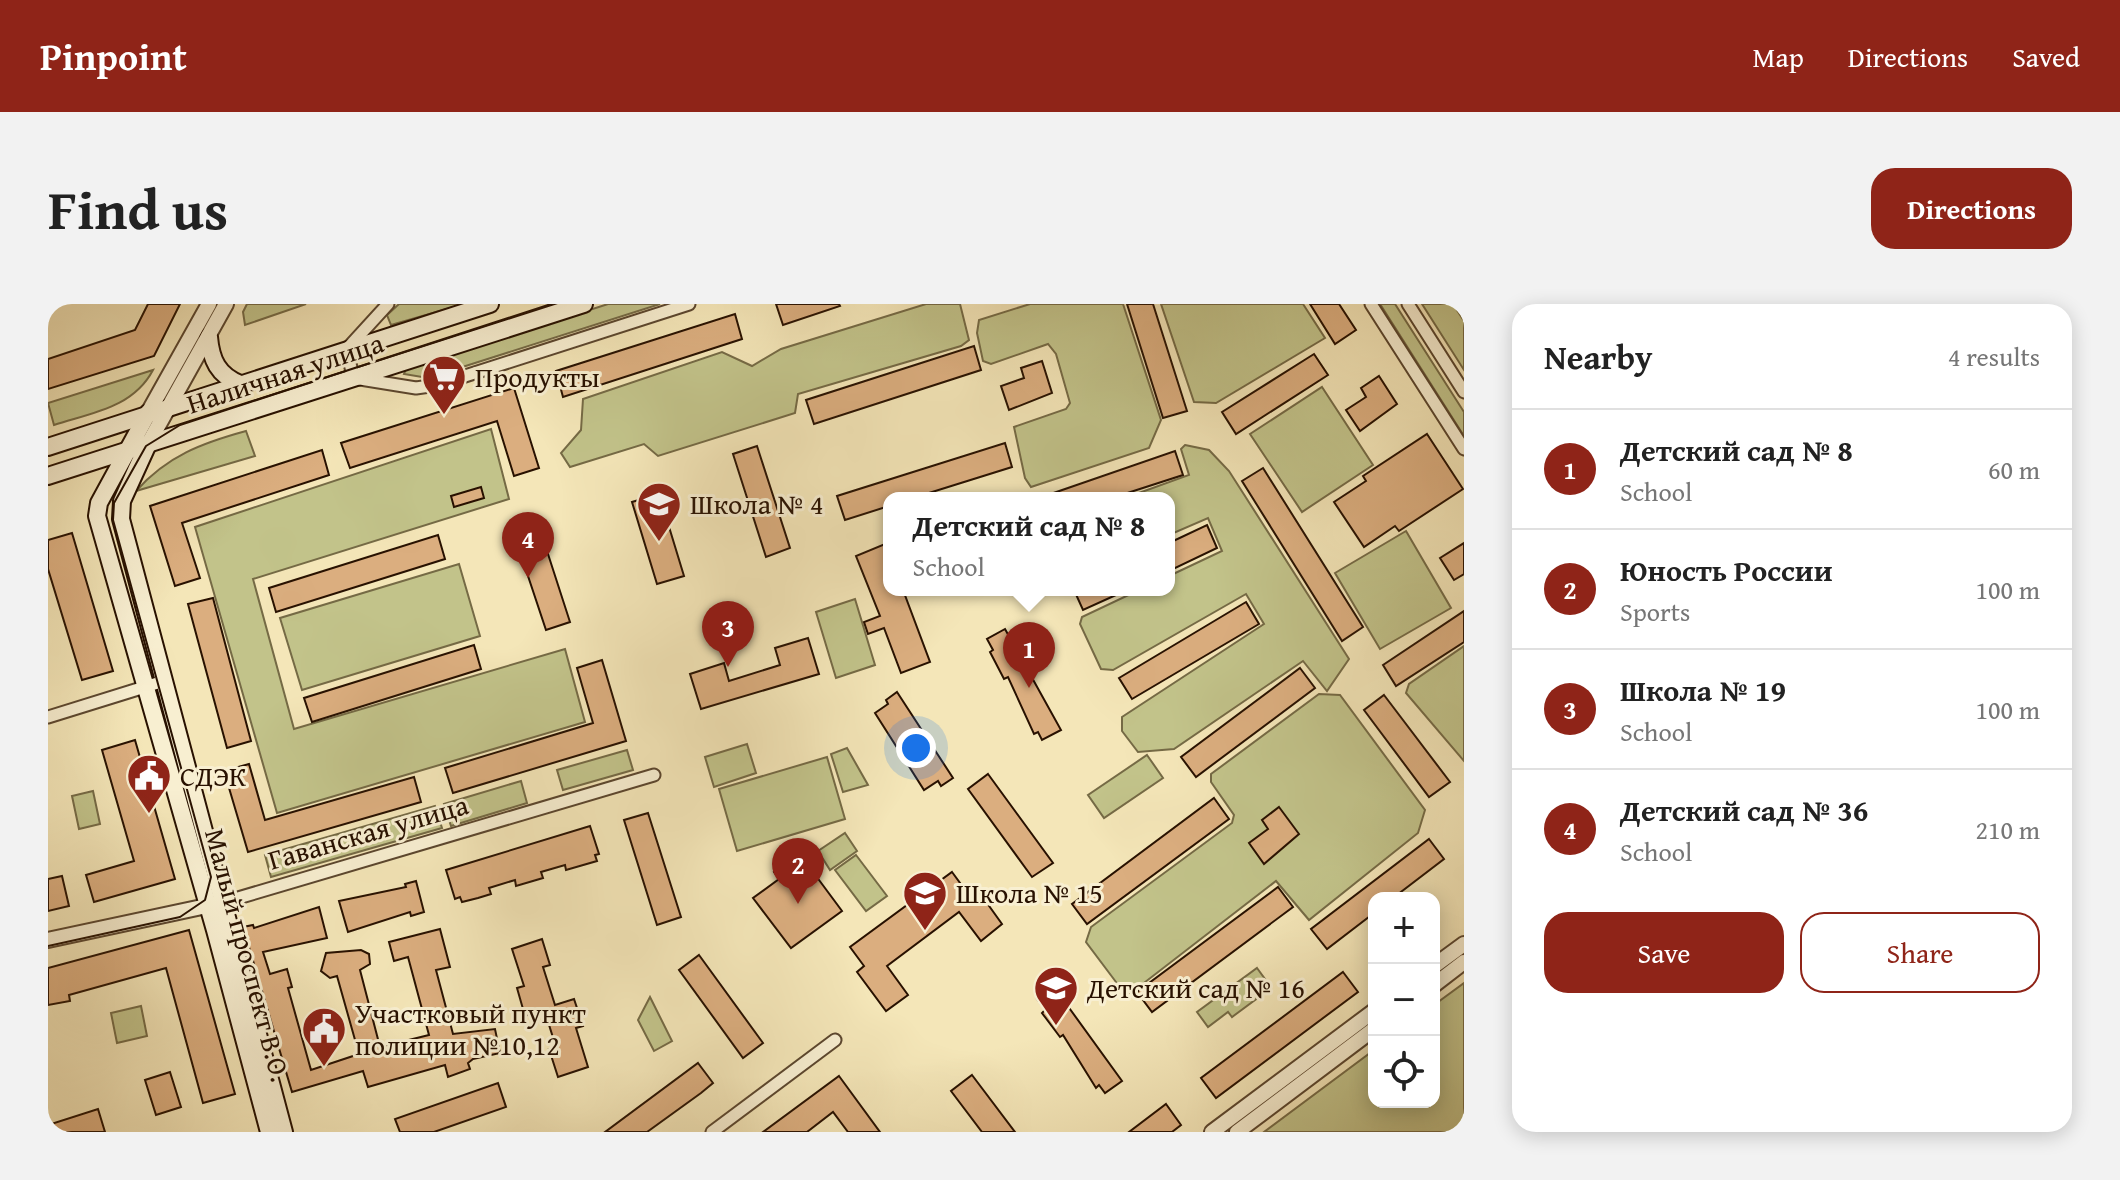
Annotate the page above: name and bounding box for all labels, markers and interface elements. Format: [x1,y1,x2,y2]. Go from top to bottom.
text: Pinpoint [40,28,187,84]
text: Map [1752,36,1804,77]
text: Directions [1848,36,1968,77]
text: Saved [2012,36,2080,77]
text: Find us [48,167,228,250]
button: Directions [1871,168,2072,249]
street label: Наличная улица [181,321,389,424]
text: Nearby [1544,332,1653,381]
text: 4 results [1948,337,2040,376]
supermarket icon: Продукты [420,353,468,416]
place label: Продукты [475,356,600,397]
text: Детский сад № 8 [1620,428,1853,472]
text: 1 [1563,450,1577,489]
text: 60 m [1988,450,2040,489]
text: School [1620,472,1692,511]
school or university icon: Школа № 4 [635,480,683,543]
place label: Школа № 4 [690,483,823,524]
popup [883,492,1175,596]
text: Детский сад № 8 [913,503,1145,547]
pin: 4 [502,512,554,578]
text: School [913,547,985,586]
text: Юность России [1620,548,1832,592]
text: 2 [1563,570,1577,609]
text: 100 m [1975,570,2040,609]
text: Sports [1620,592,1690,631]
pin: 3 [702,601,754,667]
pin: 1 [1003,622,1055,688]
text: Школа № 19 [1620,668,1786,712]
text: 3 [1563,690,1577,729]
text: 100 m [1975,690,2040,729]
text: School [1620,712,1692,751]
your location [896,728,936,768]
public building icon: СДЭК [125,752,173,815]
place label: СДЭК [180,755,246,796]
street label: Гаванская улица [263,783,473,880]
text: Детский сад № 36 [1620,788,1868,832]
text: 4 [1563,810,1577,849]
text: 210 m [1975,810,2040,849]
street label: Малый проспект В.О. [195,824,302,1086]
text: School [1620,832,1692,871]
pin: 2 [772,838,824,904]
school or university icon: Школа № 15 [901,869,949,932]
place label: Школа № 15 [956,872,1103,913]
map controls [1368,892,1440,1108]
button: + [1368,892,1440,964]
button: Save [1544,912,1784,993]
button: Share [1800,912,2040,993]
school or university icon: Детский сад № 16 [1032,964,1080,1027]
button: − [1368,964,1440,1036]
place label: Детский сад № 16 [1086,967,1305,1008]
place label: Участковый пункт полиции №10,12 [355,992,586,1065]
public building icon: Участковый пункт полиции №10,12 [300,1005,348,1068]
button: locate [1368,1036,1440,1108]

